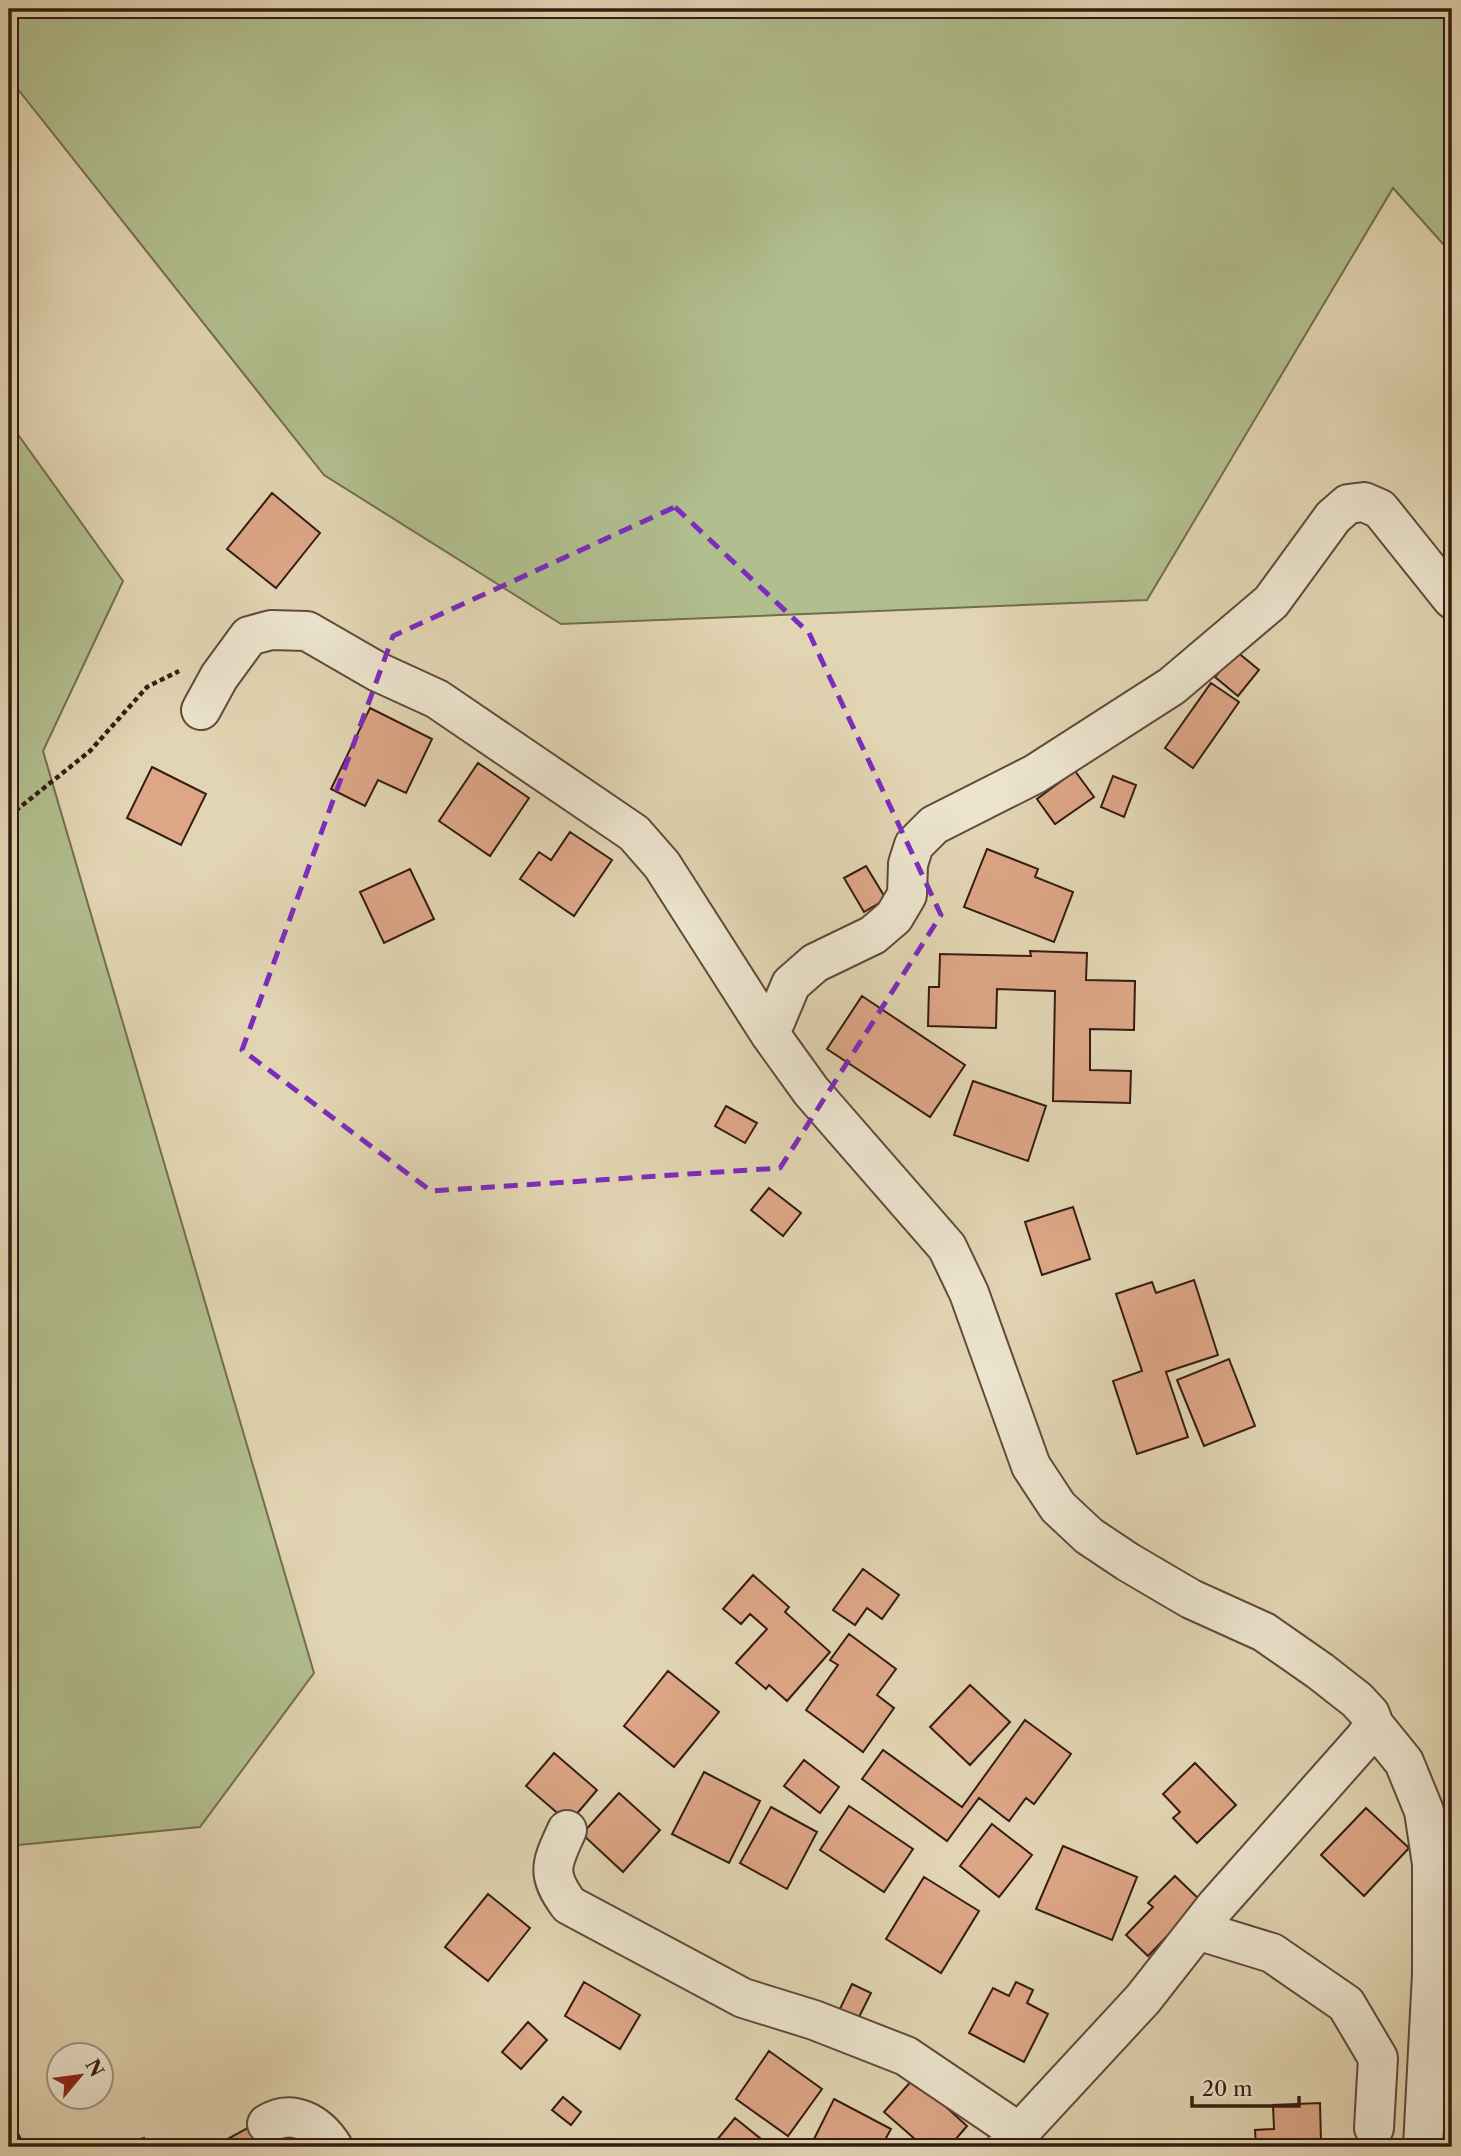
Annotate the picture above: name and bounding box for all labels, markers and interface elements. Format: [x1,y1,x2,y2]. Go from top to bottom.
north arrow [46,2040,116,2110]
text: N [80,2055,108,2081]
scale bar [1192,2065,1298,2109]
text: 20 m [1202,2076,1253,2101]

